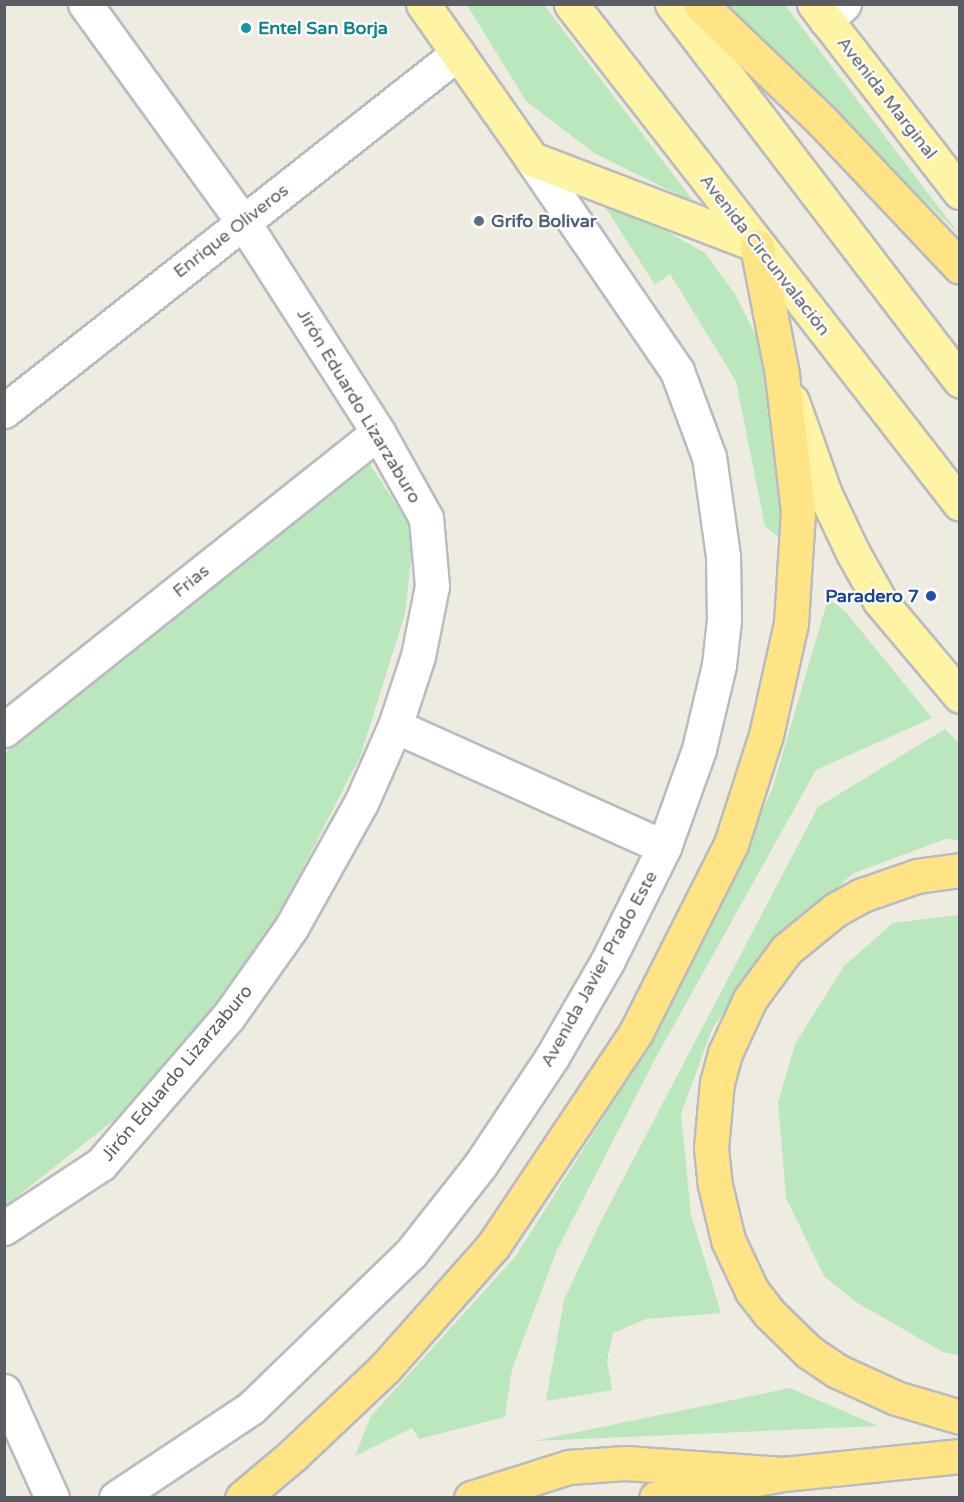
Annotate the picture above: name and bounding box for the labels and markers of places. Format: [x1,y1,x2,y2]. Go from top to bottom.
place label: Entel San Borja [258,17,388,39]
marker: Entel San Borja [239,21,253,35]
place label: Grifo Bolivar [491,210,597,232]
marker: Grifo Bolivar [472,214,486,228]
place label: Paradero 7 [825,585,919,607]
marker: Paradero 7 [924,589,938,603]

